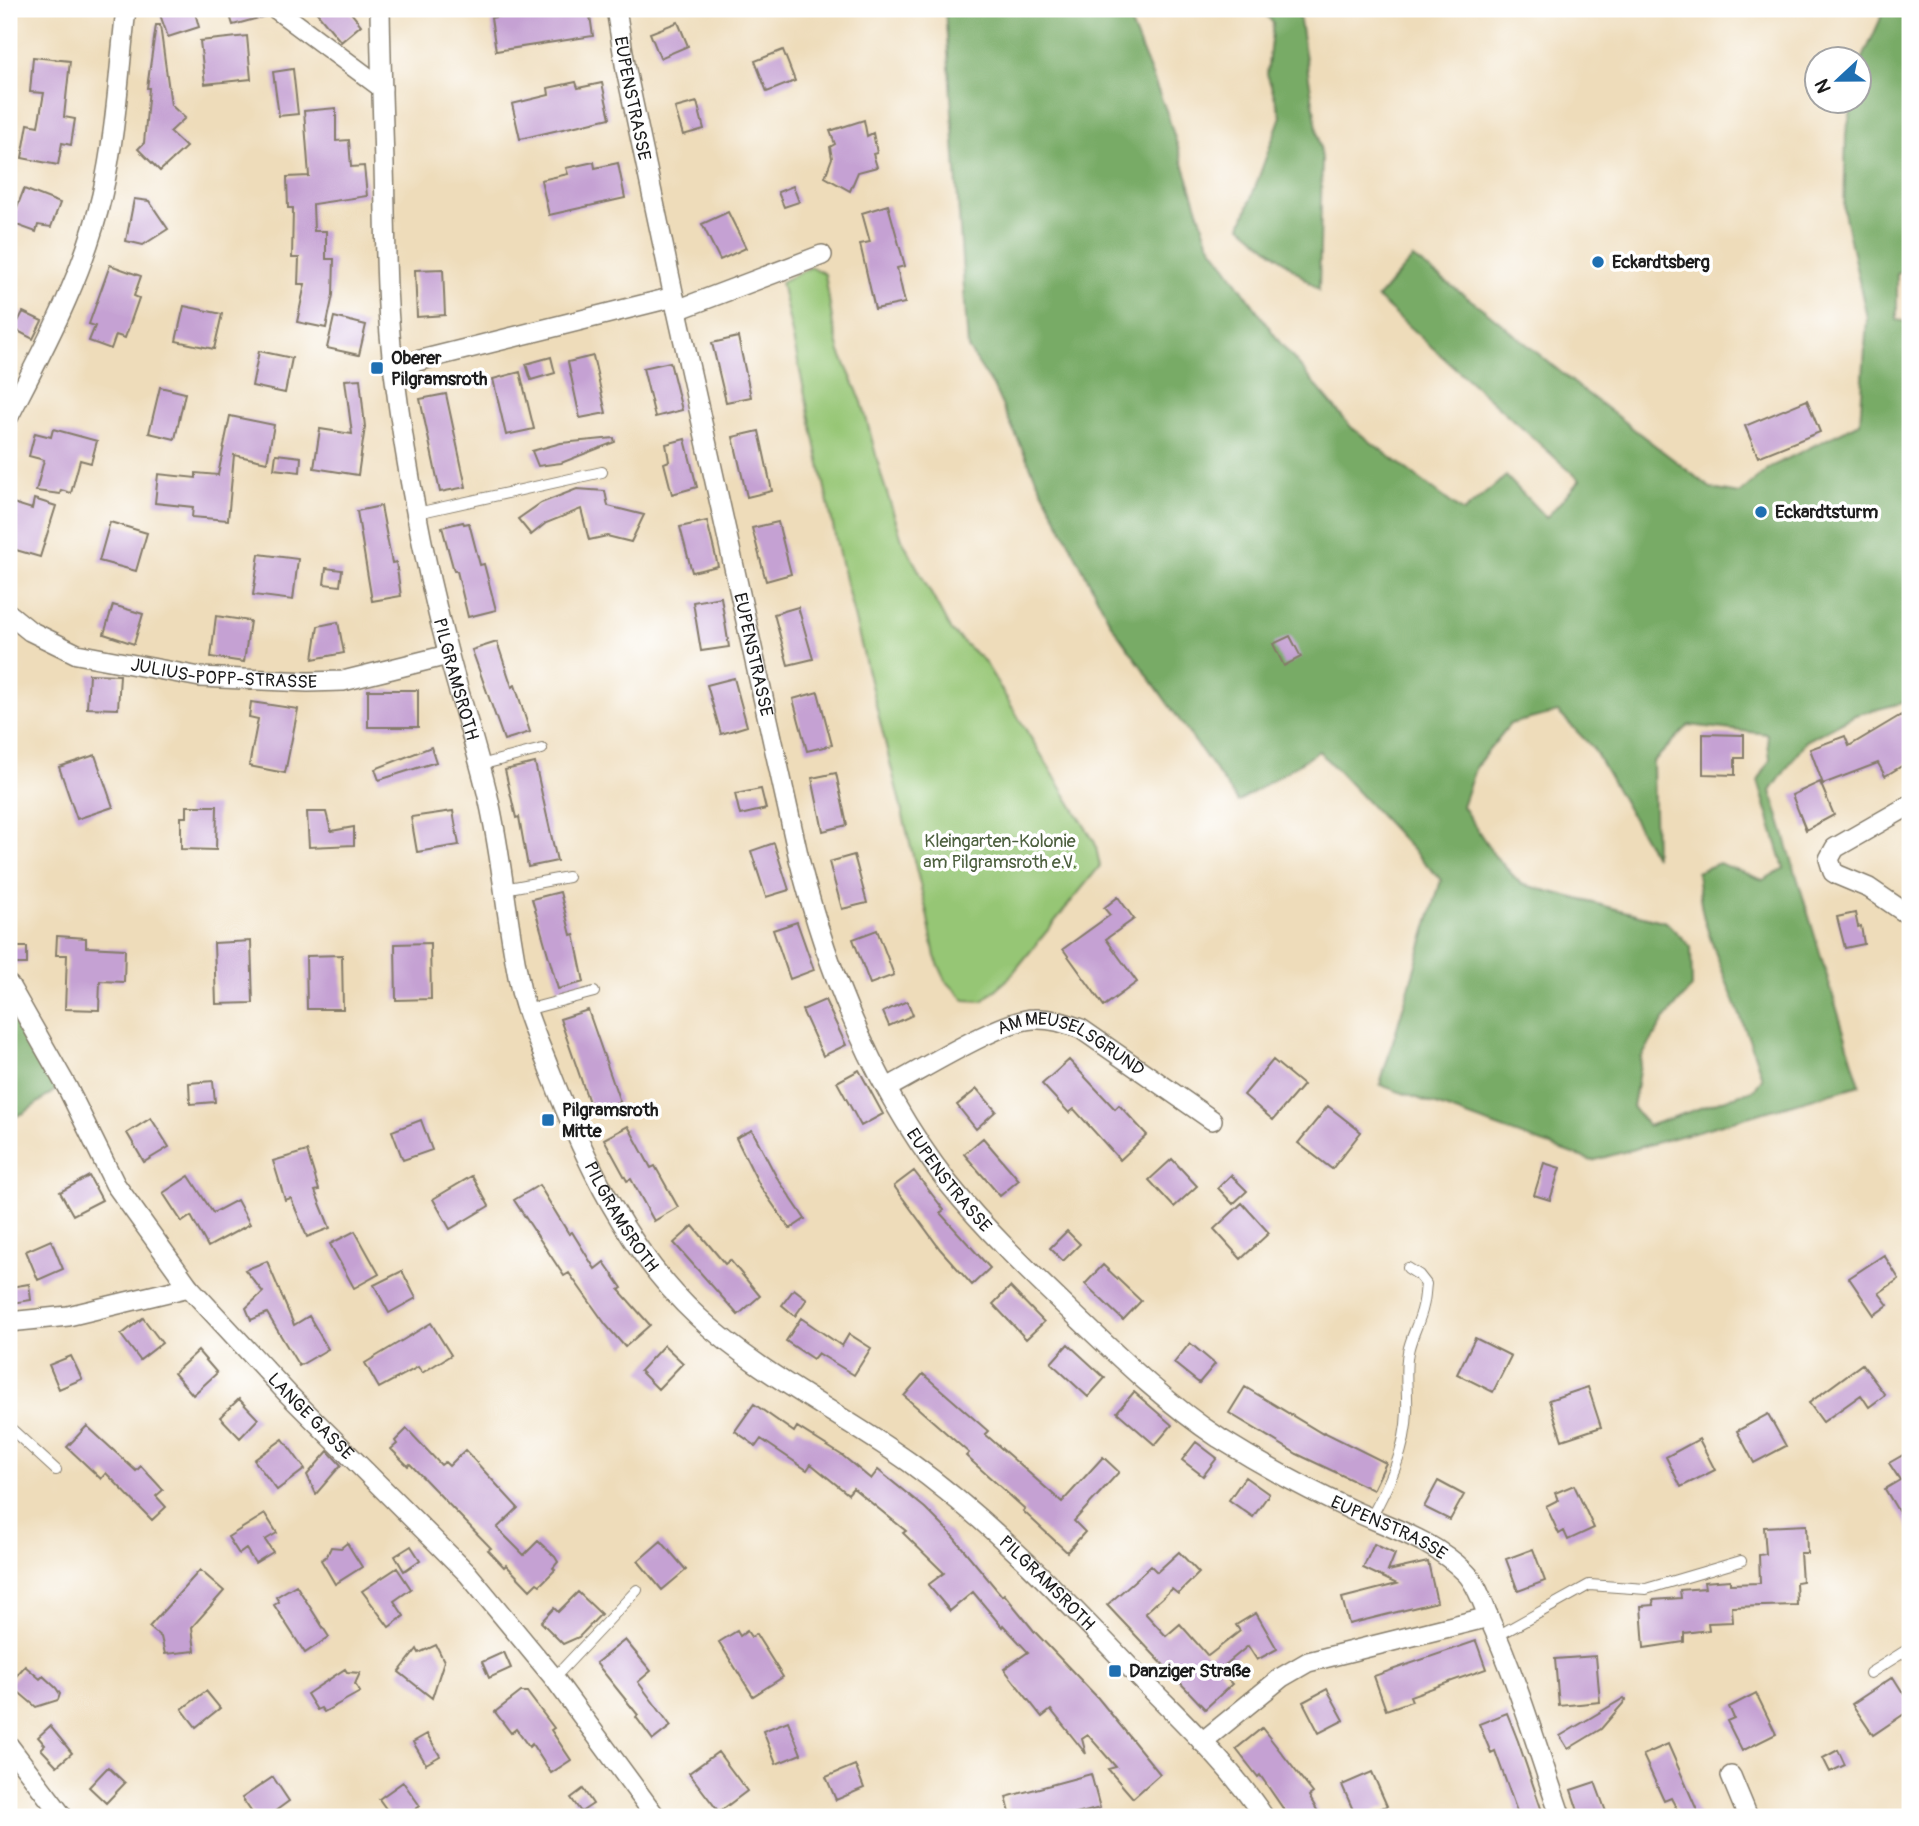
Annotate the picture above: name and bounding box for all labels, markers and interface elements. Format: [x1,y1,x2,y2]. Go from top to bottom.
street label: EUPENSTRASSE [609,35,656,163]
north arrow [1804,46,1874,116]
text: N [1810,75,1837,96]
place label: Eckardtsberg [1612,251,1710,274]
marker: Eckardtsberg [1590,254,1606,270]
place label: Oberer Pilgramsroth [391,347,488,391]
marker: Oberer Pilgramsroth [369,360,385,376]
place label: Eckardtsturm [1775,501,1878,524]
marker: Eckardtsturm [1753,504,1769,520]
street label: EUPENSTRASSE [729,590,778,718]
street label: PILGRAMSROTH [428,616,484,743]
street label: JULIUS-POPP-STRASSE [129,653,317,694]
park label: Kleingarten-Kolonie am Pilgramsroth e.V. [923,830,1077,874]
street label: AM MEUSELSGRUND [994,1007,1149,1081]
place label: Pilgramsroth Mitte [562,1099,659,1143]
marker: Pilgramsroth Mitte [540,1112,556,1128]
street label: EUPENSTRASSE [901,1124,997,1237]
street label: PILGRAMSROTH [579,1158,664,1277]
street label: LANGE GASSE [263,1368,359,1465]
street label: EUPENSTRASSE [1327,1490,1452,1565]
street label: PILGRAMSROTH [994,1531,1100,1636]
place label: Danziger Straße [1129,1660,1251,1683]
marker: Danziger Straße [1107,1663,1123,1679]

